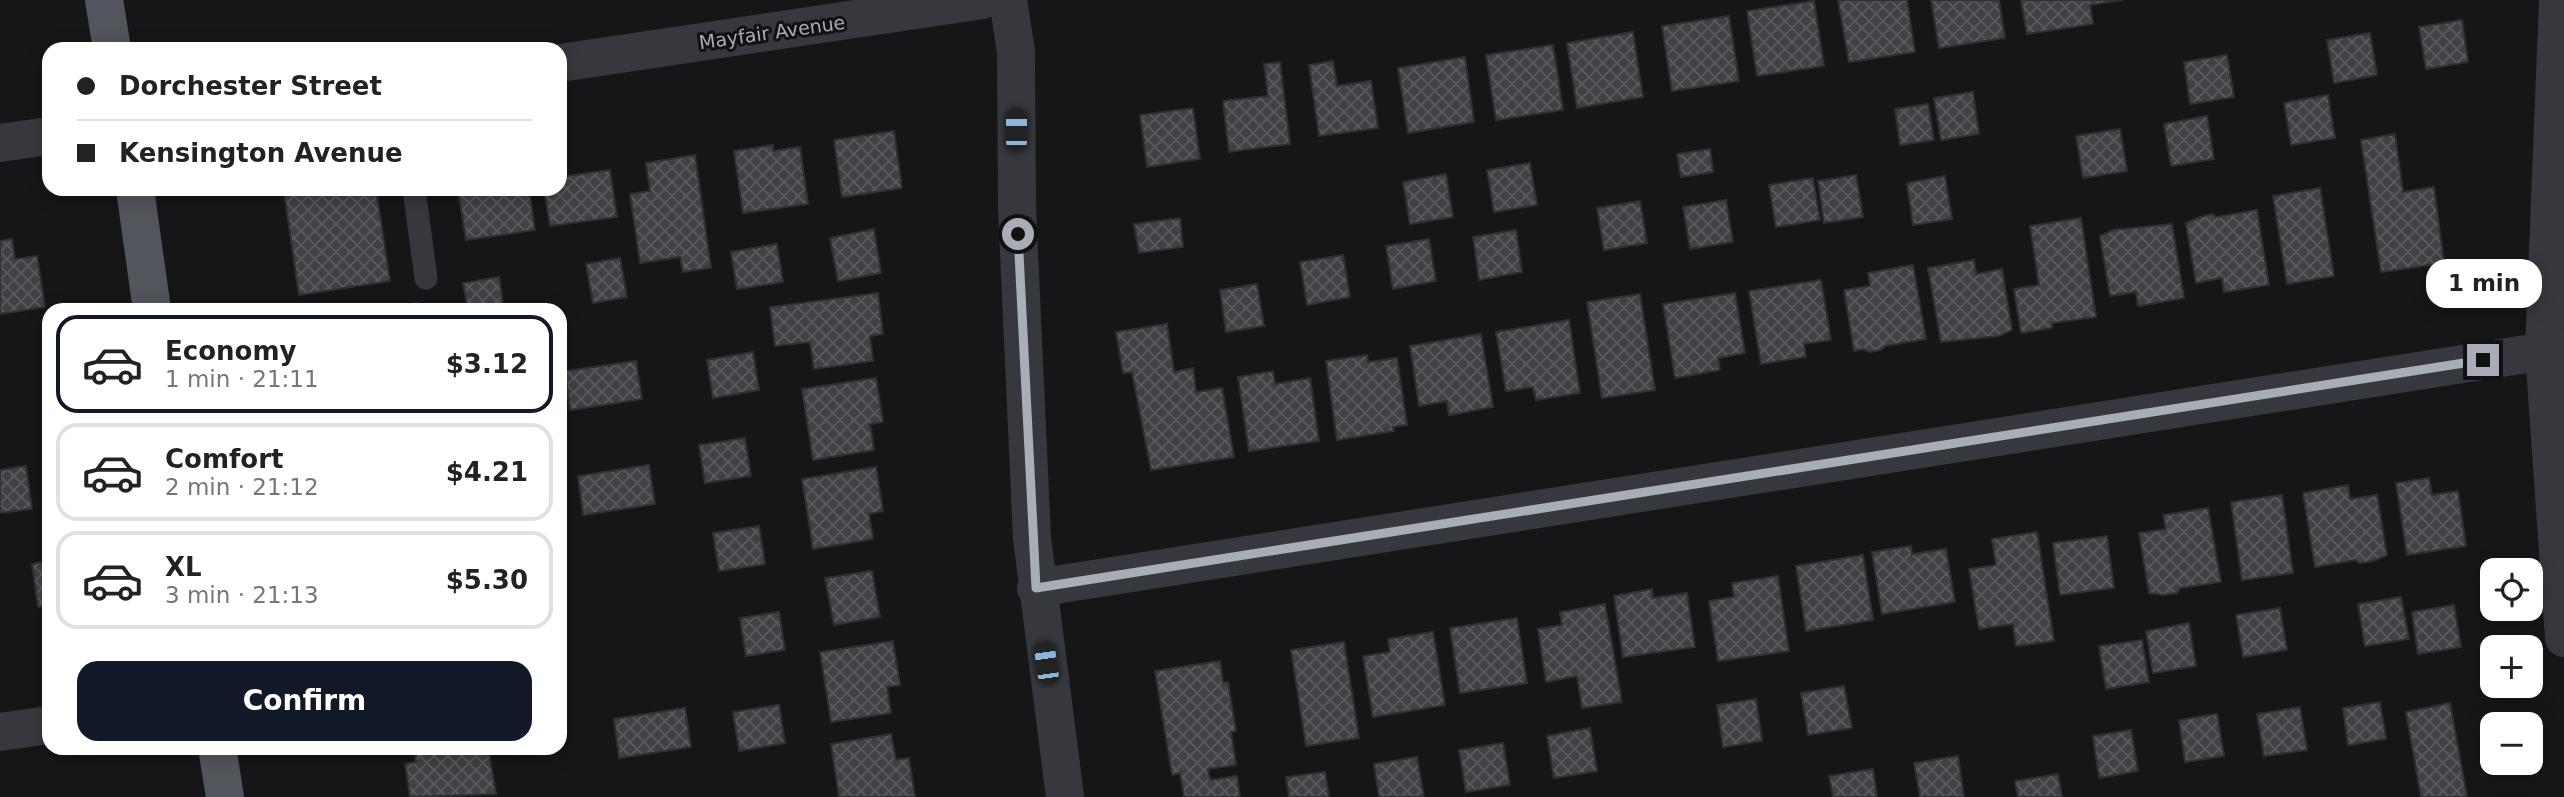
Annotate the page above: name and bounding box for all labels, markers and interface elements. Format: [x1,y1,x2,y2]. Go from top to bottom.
street label: Mayfair Avenue [698,11,846,53]
text: Dorchester Street [119,71,382,101]
car [1006,109,1027,151]
text: Kensington Avenue [119,138,403,168]
route start [1002,218,1034,250]
callout: 1 min [2425,258,2541,308]
text: 1 min [2448,270,2520,296]
icon: car [81,333,144,396]
text: Economy [165,336,296,366]
route end [2467,344,2499,376]
text: $3.12 [446,349,528,379]
text: 1 min · 21:11 [165,366,319,392]
icon: car [81,441,144,504]
text: Comfort [165,444,283,474]
text: $4.21 [446,457,528,487]
text: 2 min · 21:12 [165,474,319,500]
icon: car [81,549,144,612]
text: XL [165,552,202,582]
map controls [2480,558,2543,775]
button: locate [2480,558,2543,621]
text: $5.30 [446,565,528,595]
text: 3 min · 21:13 [165,582,319,608]
button: + [2480,635,2543,698]
car [1033,641,1060,685]
button: Confirm [77,661,532,741]
button: − [2480,712,2543,775]

